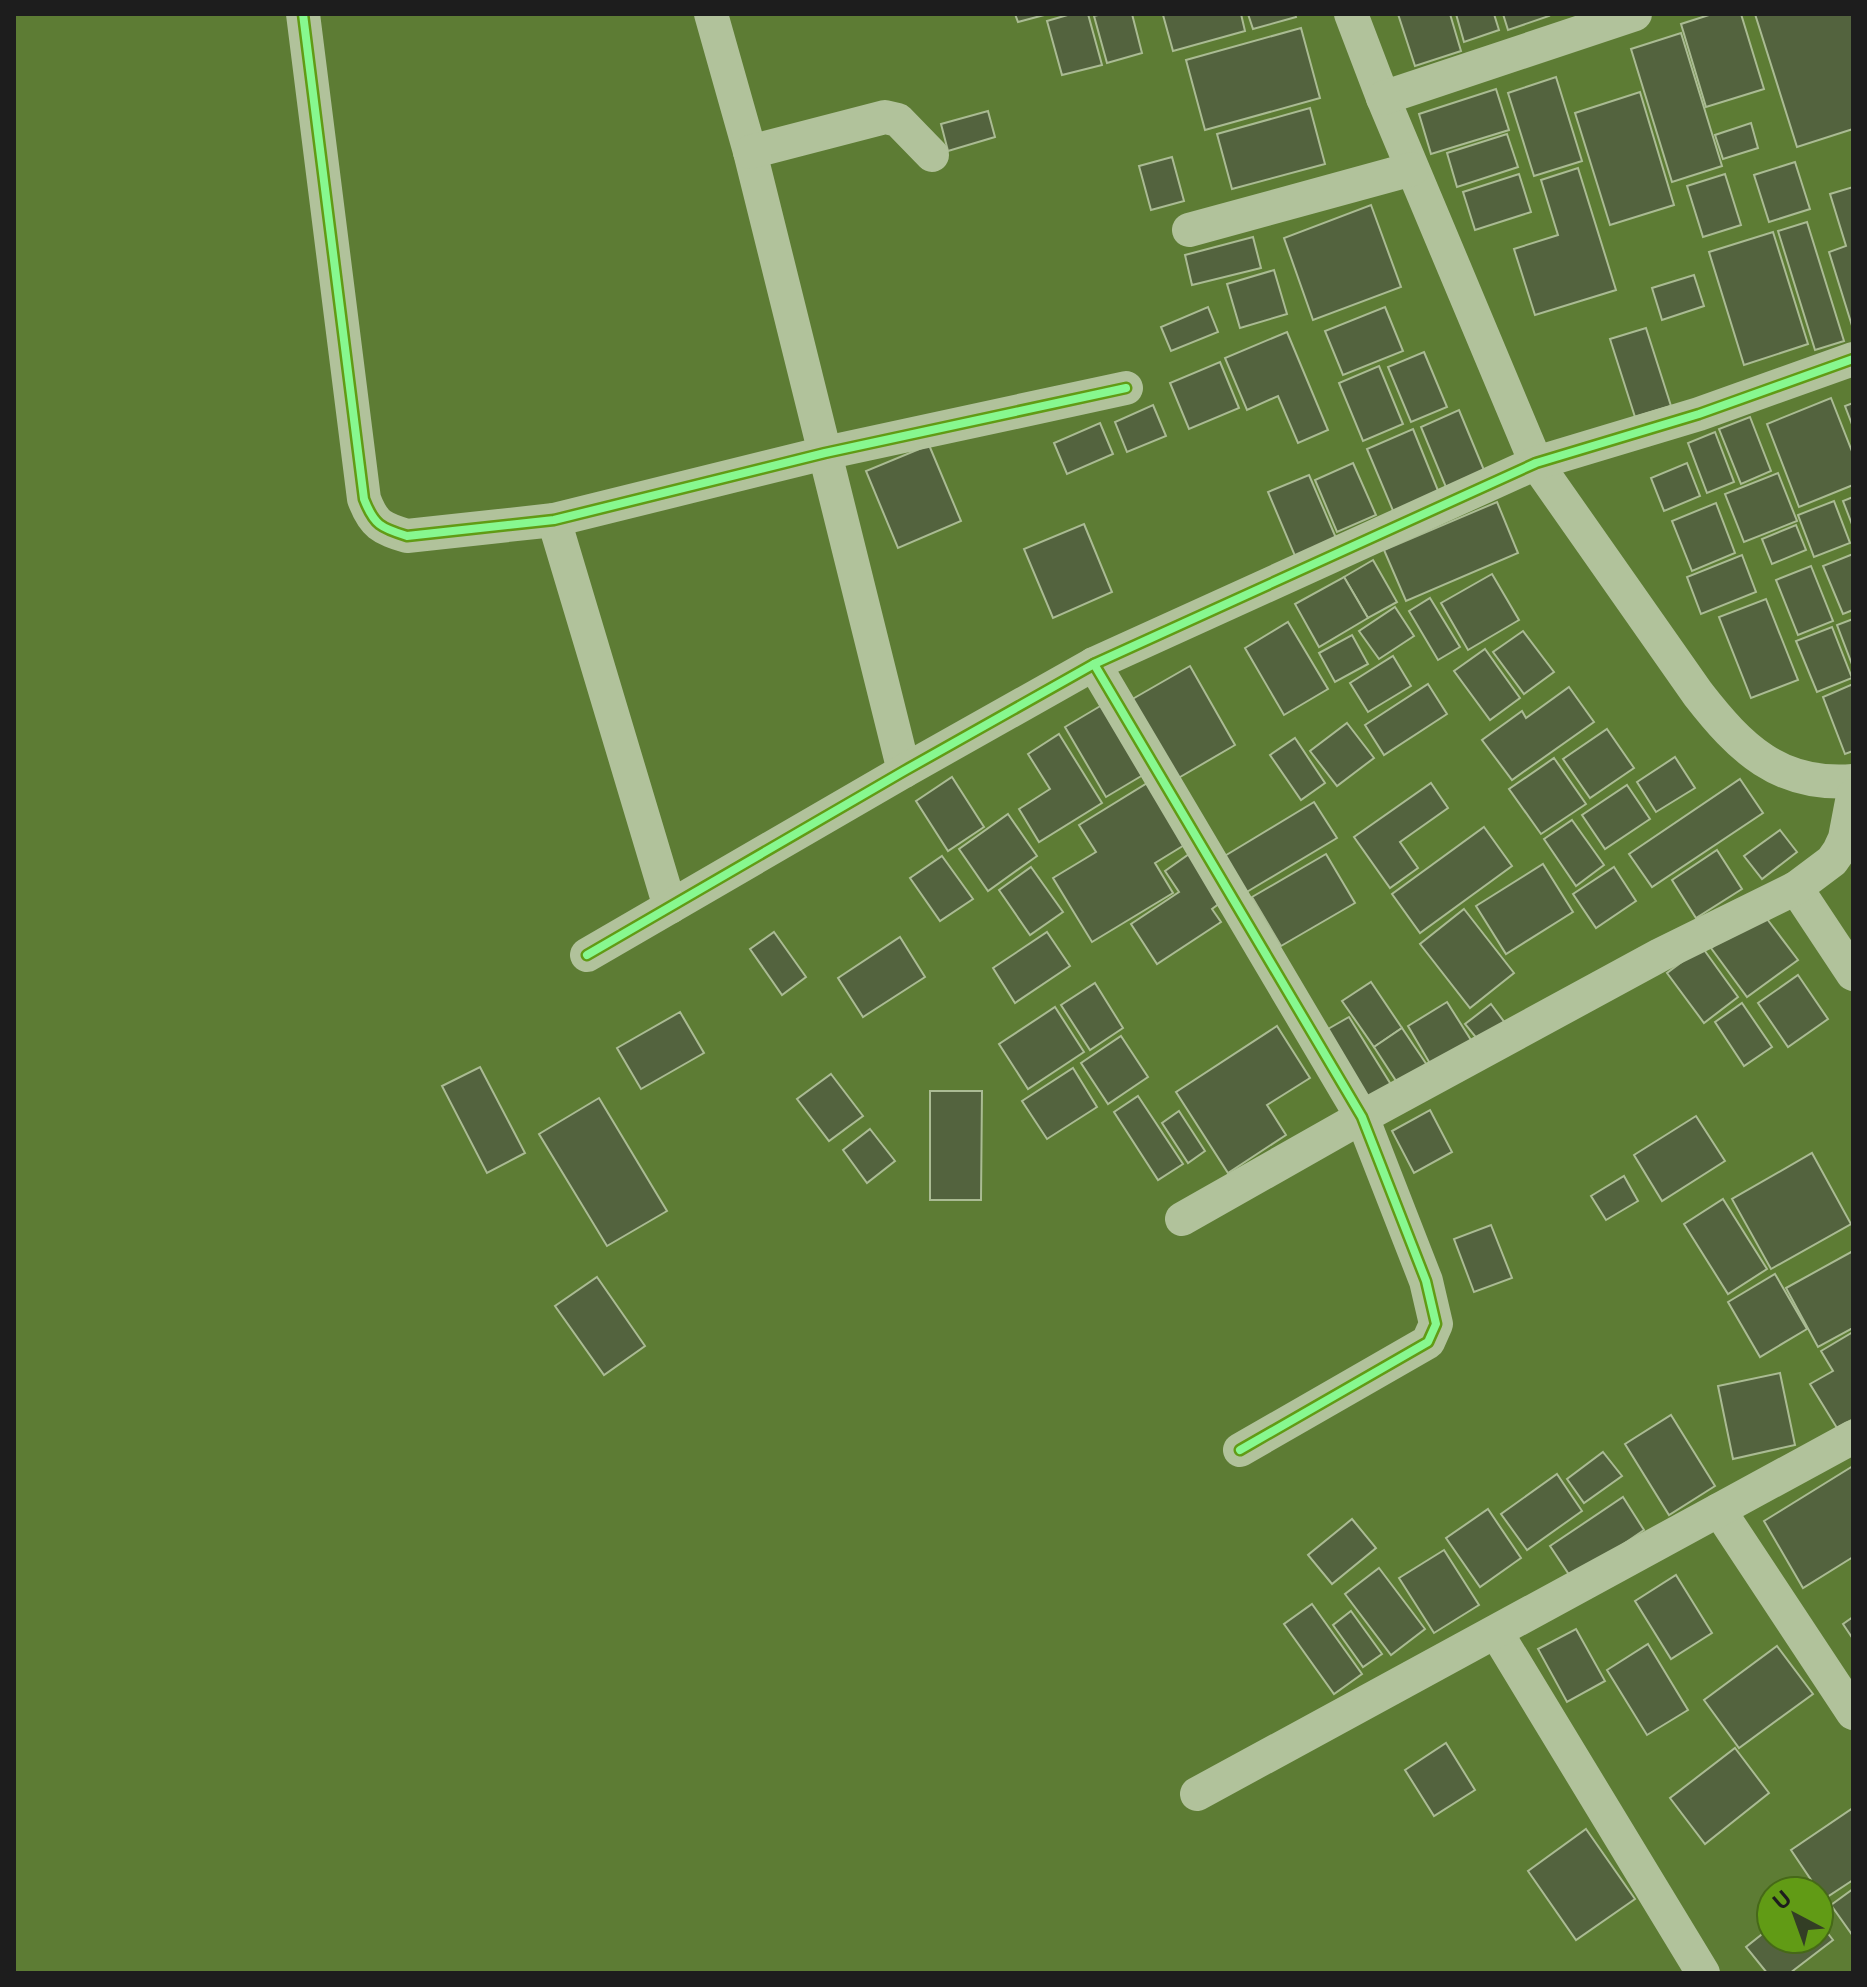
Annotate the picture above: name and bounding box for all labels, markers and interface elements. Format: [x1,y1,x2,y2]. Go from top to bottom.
north arrow [1755,1875,1835,1955]
text: U [1767,1885,1796,1915]

